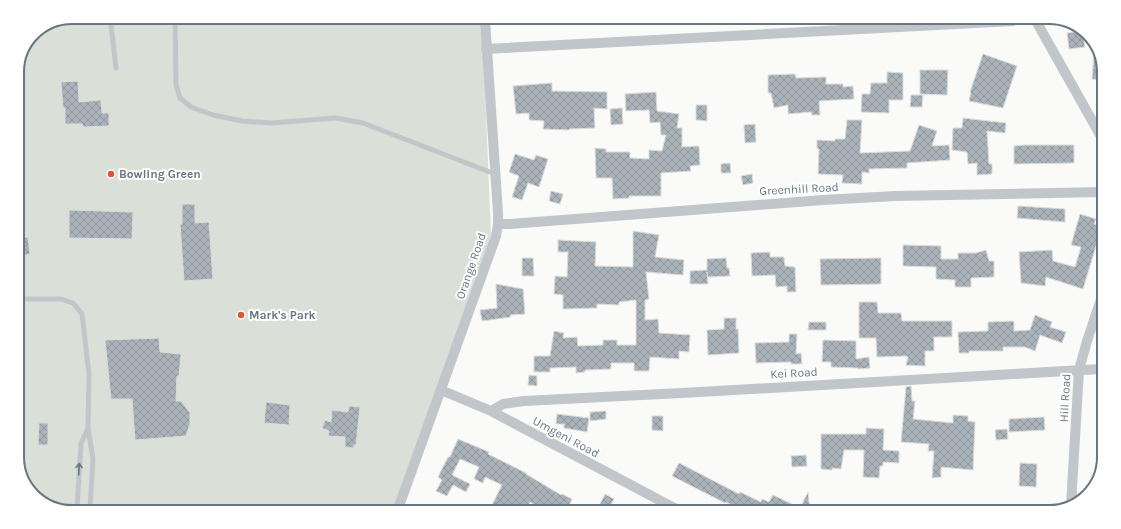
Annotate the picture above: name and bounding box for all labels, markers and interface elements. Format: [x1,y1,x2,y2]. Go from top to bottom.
place label: Bowling Green [119,167,201,181]
marker: Bowling Green [106,169,116,179]
street label: Greenhill Road [759,180,839,198]
street label: Orange Road [453,231,489,301]
place label: Mark's Park [249,308,316,322]
marker: Mark's Park [236,310,246,320]
street label: Kei Road [770,365,818,381]
street label: Hill Road [1057,373,1073,423]
street label: Umgeni Road [530,414,602,460]
one-way arrow [76,463,83,476]

